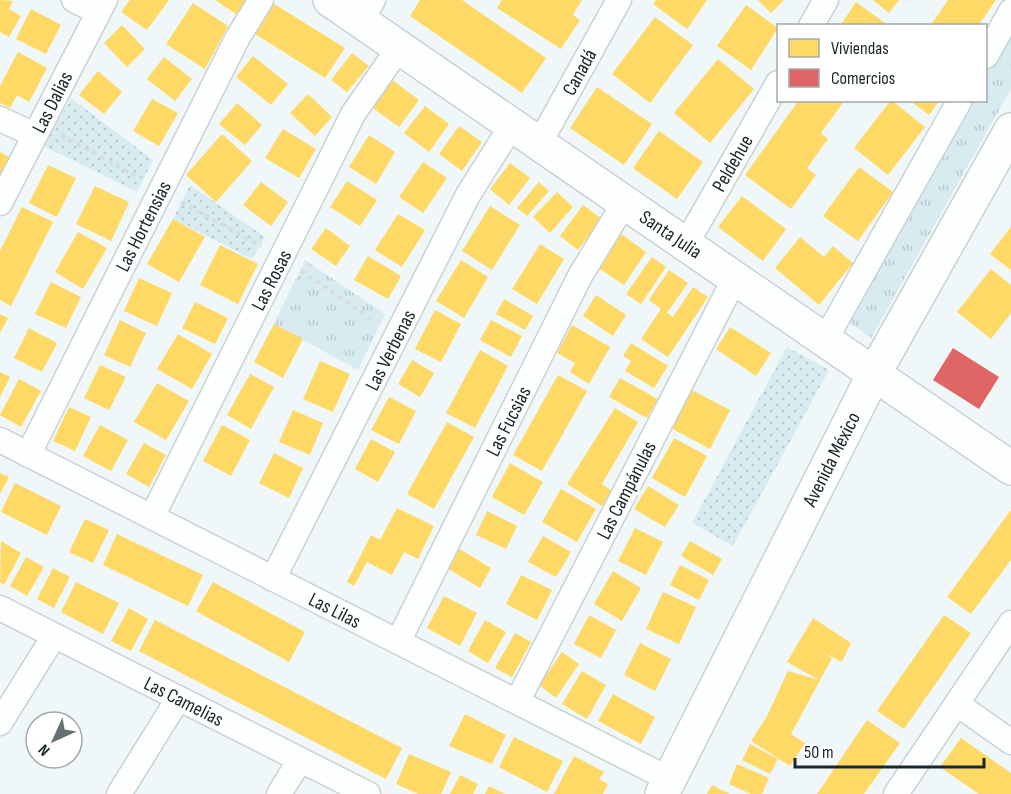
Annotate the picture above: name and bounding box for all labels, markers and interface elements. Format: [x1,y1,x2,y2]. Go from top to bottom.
legend [777,24,987,102]
text: Viviendas [831,38,889,59]
street label: Canadá [557,45,602,100]
street label: Las Dalias [27,68,78,137]
text: Comercios [831,68,895,89]
street label: Peldehue [707,131,759,196]
street label: Las Hortensias [111,177,177,276]
street label: Santa Julia [635,205,706,264]
street label: Las Rosas [247,246,297,315]
street label: Las Verbenas [360,306,421,395]
street label: Las Fucsias [481,383,537,460]
street label: Avenida México [797,408,866,512]
street label: Las Campánulas [592,437,662,544]
street label: Las Lilas [305,588,365,634]
street label: Las Camelias [140,672,227,732]
north arrow [24,710,84,770]
scale bar [795,731,984,769]
text: N [35,740,54,759]
text: 50 m [804,742,834,763]

